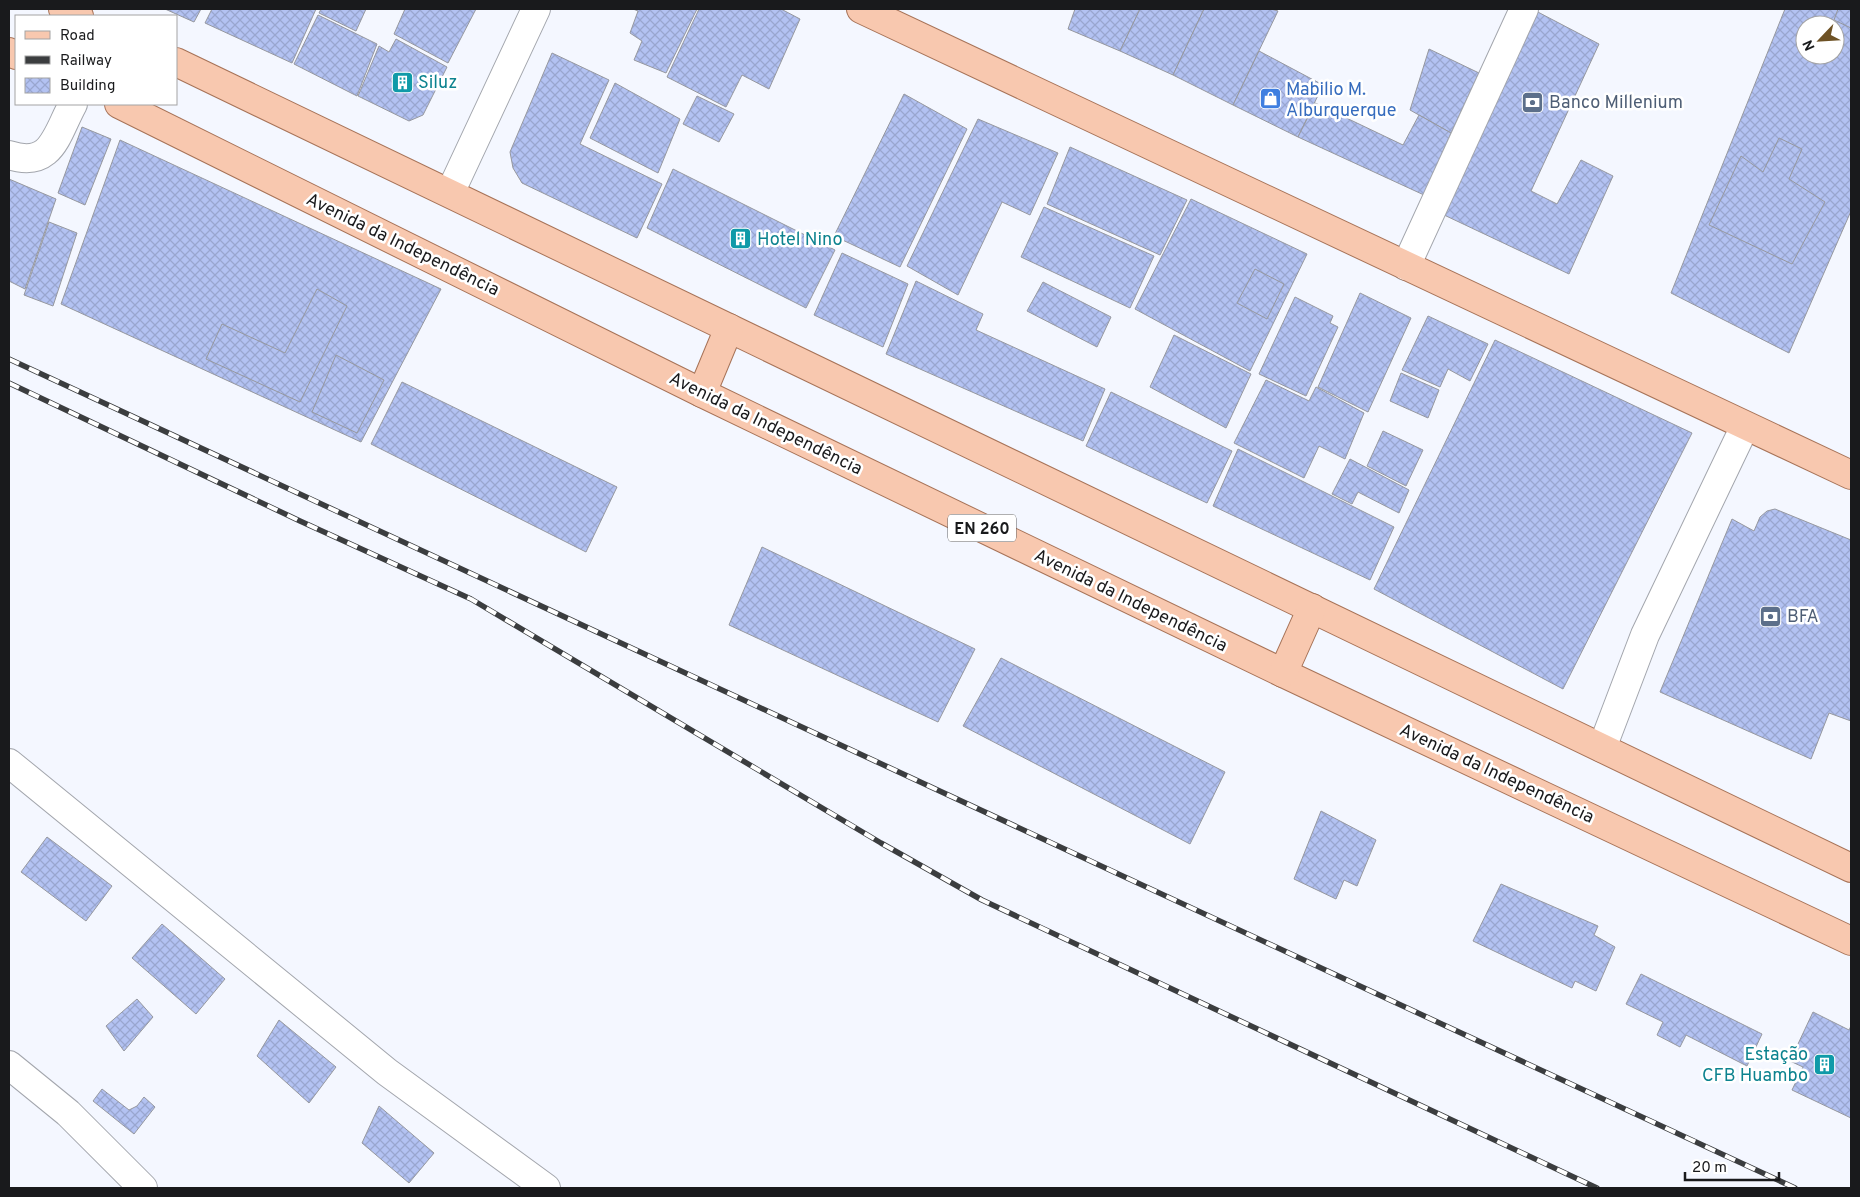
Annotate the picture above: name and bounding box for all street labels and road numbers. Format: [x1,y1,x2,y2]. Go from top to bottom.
street label: Avenida da Independência [302,189,503,302]
street label: Avenida da Independência [665,368,866,481]
road number: EN 260 [948,514,1016,542]
street label: Avenida da Independência [1030,545,1231,658]
street label: Avenida da Independência [1395,719,1597,830]

